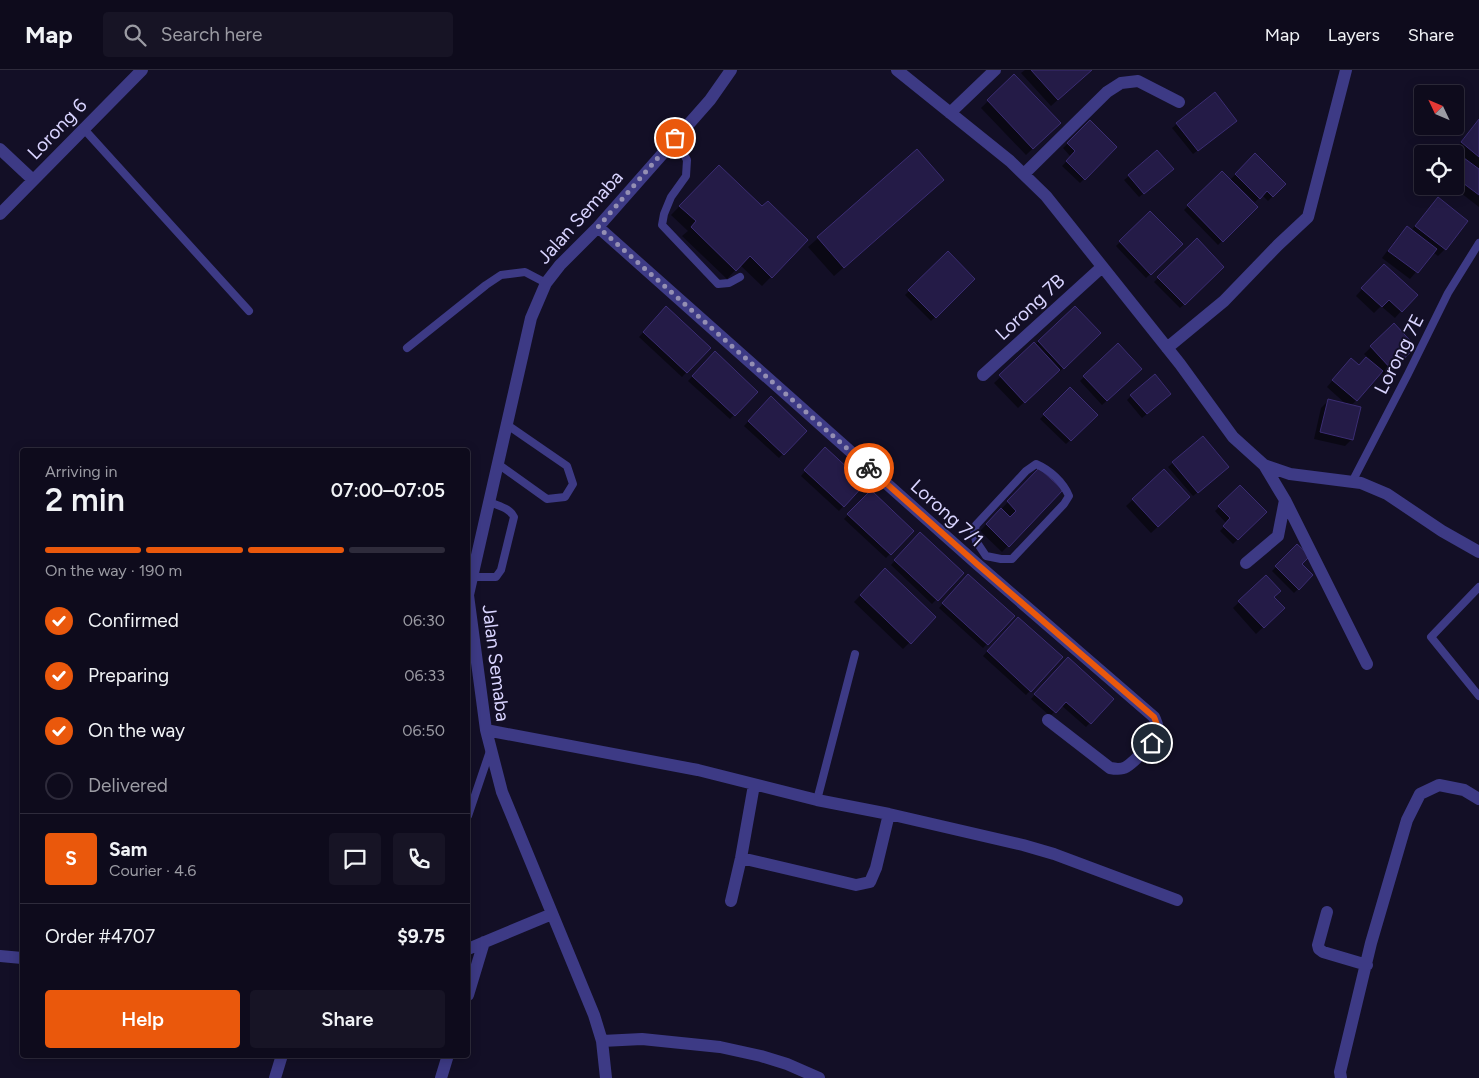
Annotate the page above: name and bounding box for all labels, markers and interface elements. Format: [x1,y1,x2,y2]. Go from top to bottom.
search box [103,12,453,57]
text: Map [25,20,73,49]
icon: search [121,21,149,49]
text: Search here [161,23,262,46]
text: Map [1265,24,1300,46]
text: Layers [1328,24,1380,46]
text: Share [1408,24,1454,46]
north arrow [1414,85,1464,135]
map controls [1414,85,1464,195]
street label: Lorong 6 [22,94,92,164]
pin [654,117,696,159]
icon: bag [661,124,689,152]
button: locate [1414,145,1464,195]
street label: Jalan Semaba [532,166,628,268]
street label: Lorong 7B [990,269,1070,345]
street label: Lorong 7E [1369,310,1429,398]
courier [844,443,894,493]
icon: bike [855,454,883,482]
text: Arriving in [45,462,117,481]
street label: Lorong 7/1 [906,474,988,552]
text: 07:00–07:05 [331,479,445,502]
text: 2 min [45,481,125,519]
text: On the way · 190 m [45,561,182,580]
street label: Jalan Semaba [477,603,515,723]
icon: check [45,607,73,635]
text: Confirmed [88,609,179,632]
text: 06:30 [403,611,445,630]
icon: check [45,662,73,690]
text: Preparing [88,664,169,687]
text: 06:33 [404,666,445,685]
icon: check [45,717,73,745]
text: On the way [88,719,185,742]
text: 06:50 [402,721,445,740]
pin [1131,722,1173,764]
icon: home [1138,729,1166,757]
text: Delivered [88,774,168,797]
button: chat [329,833,381,885]
button: phone [393,833,445,885]
text: Sam [109,838,147,861]
text: S [65,847,77,870]
text: Courier · 4.6 [109,861,196,880]
text: Order #4707 [45,925,155,948]
text: $9.75 [397,925,445,948]
button: Help [45,990,240,1048]
button: Share [250,990,445,1048]

